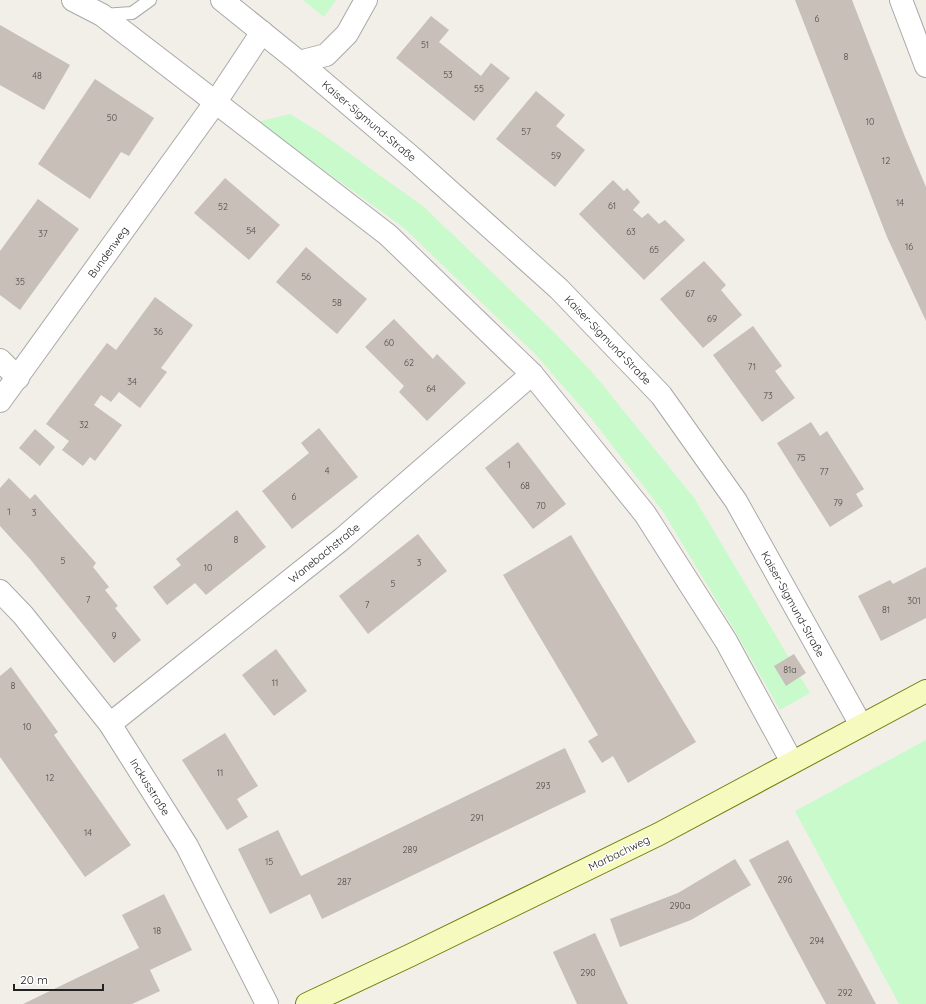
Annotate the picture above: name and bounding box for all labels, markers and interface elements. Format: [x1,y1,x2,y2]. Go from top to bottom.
house number: 6 [815,13,820,24]
house number: 51 [421,39,429,50]
house number: 8 [844,51,849,62]
house number: 53 [443,69,453,80]
house number: 48 [32,70,42,81]
street label: Kaiser-Sigmund-Straße [319,77,419,165]
house number: 55 [474,83,484,94]
house number: 50 [107,112,117,123]
house number: 10 [866,116,874,127]
house number: 57 [521,126,531,137]
house number: 59 [551,150,561,161]
house number: 12 [882,155,890,166]
house number: 14 [896,197,904,208]
house number: 61 [608,200,616,211]
house number: 52 [218,201,228,212]
street label: Bundenweg [85,223,131,281]
house number: 54 [246,225,256,236]
house number: 63 [626,226,636,237]
house number: 37 [38,228,48,239]
house number: 16 [905,241,913,252]
house number: 65 [649,244,659,255]
house number: 56 [301,271,311,282]
house number: 35 [15,276,25,287]
house number: 67 [685,288,695,299]
street label: Kaiser-Sigmund-Straße [562,292,654,388]
house number: 58 [332,297,342,308]
house number: 69 [707,313,717,324]
house number: 36 [153,326,163,337]
house number: 60 [384,337,394,348]
house number: 62 [404,357,414,368]
house number: 71 [748,361,756,372]
house number: 34 [127,376,137,387]
house number: 64 [426,383,436,394]
house number: 73 [763,390,773,401]
house number: 32 [79,419,89,430]
house number: 75 [796,452,806,463]
house number: 1 [507,459,511,470]
house number: 4 [325,465,330,476]
house number: 77 [819,466,829,477]
house number: 68 [520,480,530,491]
house number: 6 [292,491,297,502]
house number: 79 [833,497,843,508]
house number: 70 [536,500,546,511]
house number: 1 [7,506,11,517]
house number: 3 [32,507,37,518]
street label: Wanebachstraße [286,520,362,586]
house number: 8 [234,534,239,545]
street label: Kaiser-Sigmund-Straße [758,549,828,659]
house number: 5 [61,555,66,566]
house number: 3 [417,557,422,568]
house number: 10 [204,562,212,573]
house number: 5 [391,578,396,589]
house number: 7 [86,594,91,605]
house number: 301 [907,595,921,606]
house number: 7 [365,599,370,610]
house number: 81 [882,604,890,615]
house number: 9 [111,630,117,641]
house number: 81a [783,664,797,675]
house number: 11 [272,677,278,688]
house number: 8 [11,680,16,691]
house number: 10 [23,721,31,732]
street label: Inckusstraße [127,756,173,818]
house number: 11 [217,767,223,778]
house number: 12 [46,772,54,783]
house number: 293 [536,780,551,791]
house number: 291 [470,812,484,823]
house number: 14 [84,827,92,838]
street label: Marbachweg [586,832,652,874]
house number: 289 [403,844,417,855]
house number: 15 [265,856,273,867]
house number: 296 [778,874,793,885]
house number: 287 [337,876,351,887]
house number: 290a [670,900,690,911]
house number: 18 [153,925,161,936]
house number: 294 [810,935,825,946]
scale bar [14,966,103,992]
house number: 290 [580,967,596,978]
text: 20 m [20,972,48,987]
house number: 292 [838,987,853,998]

